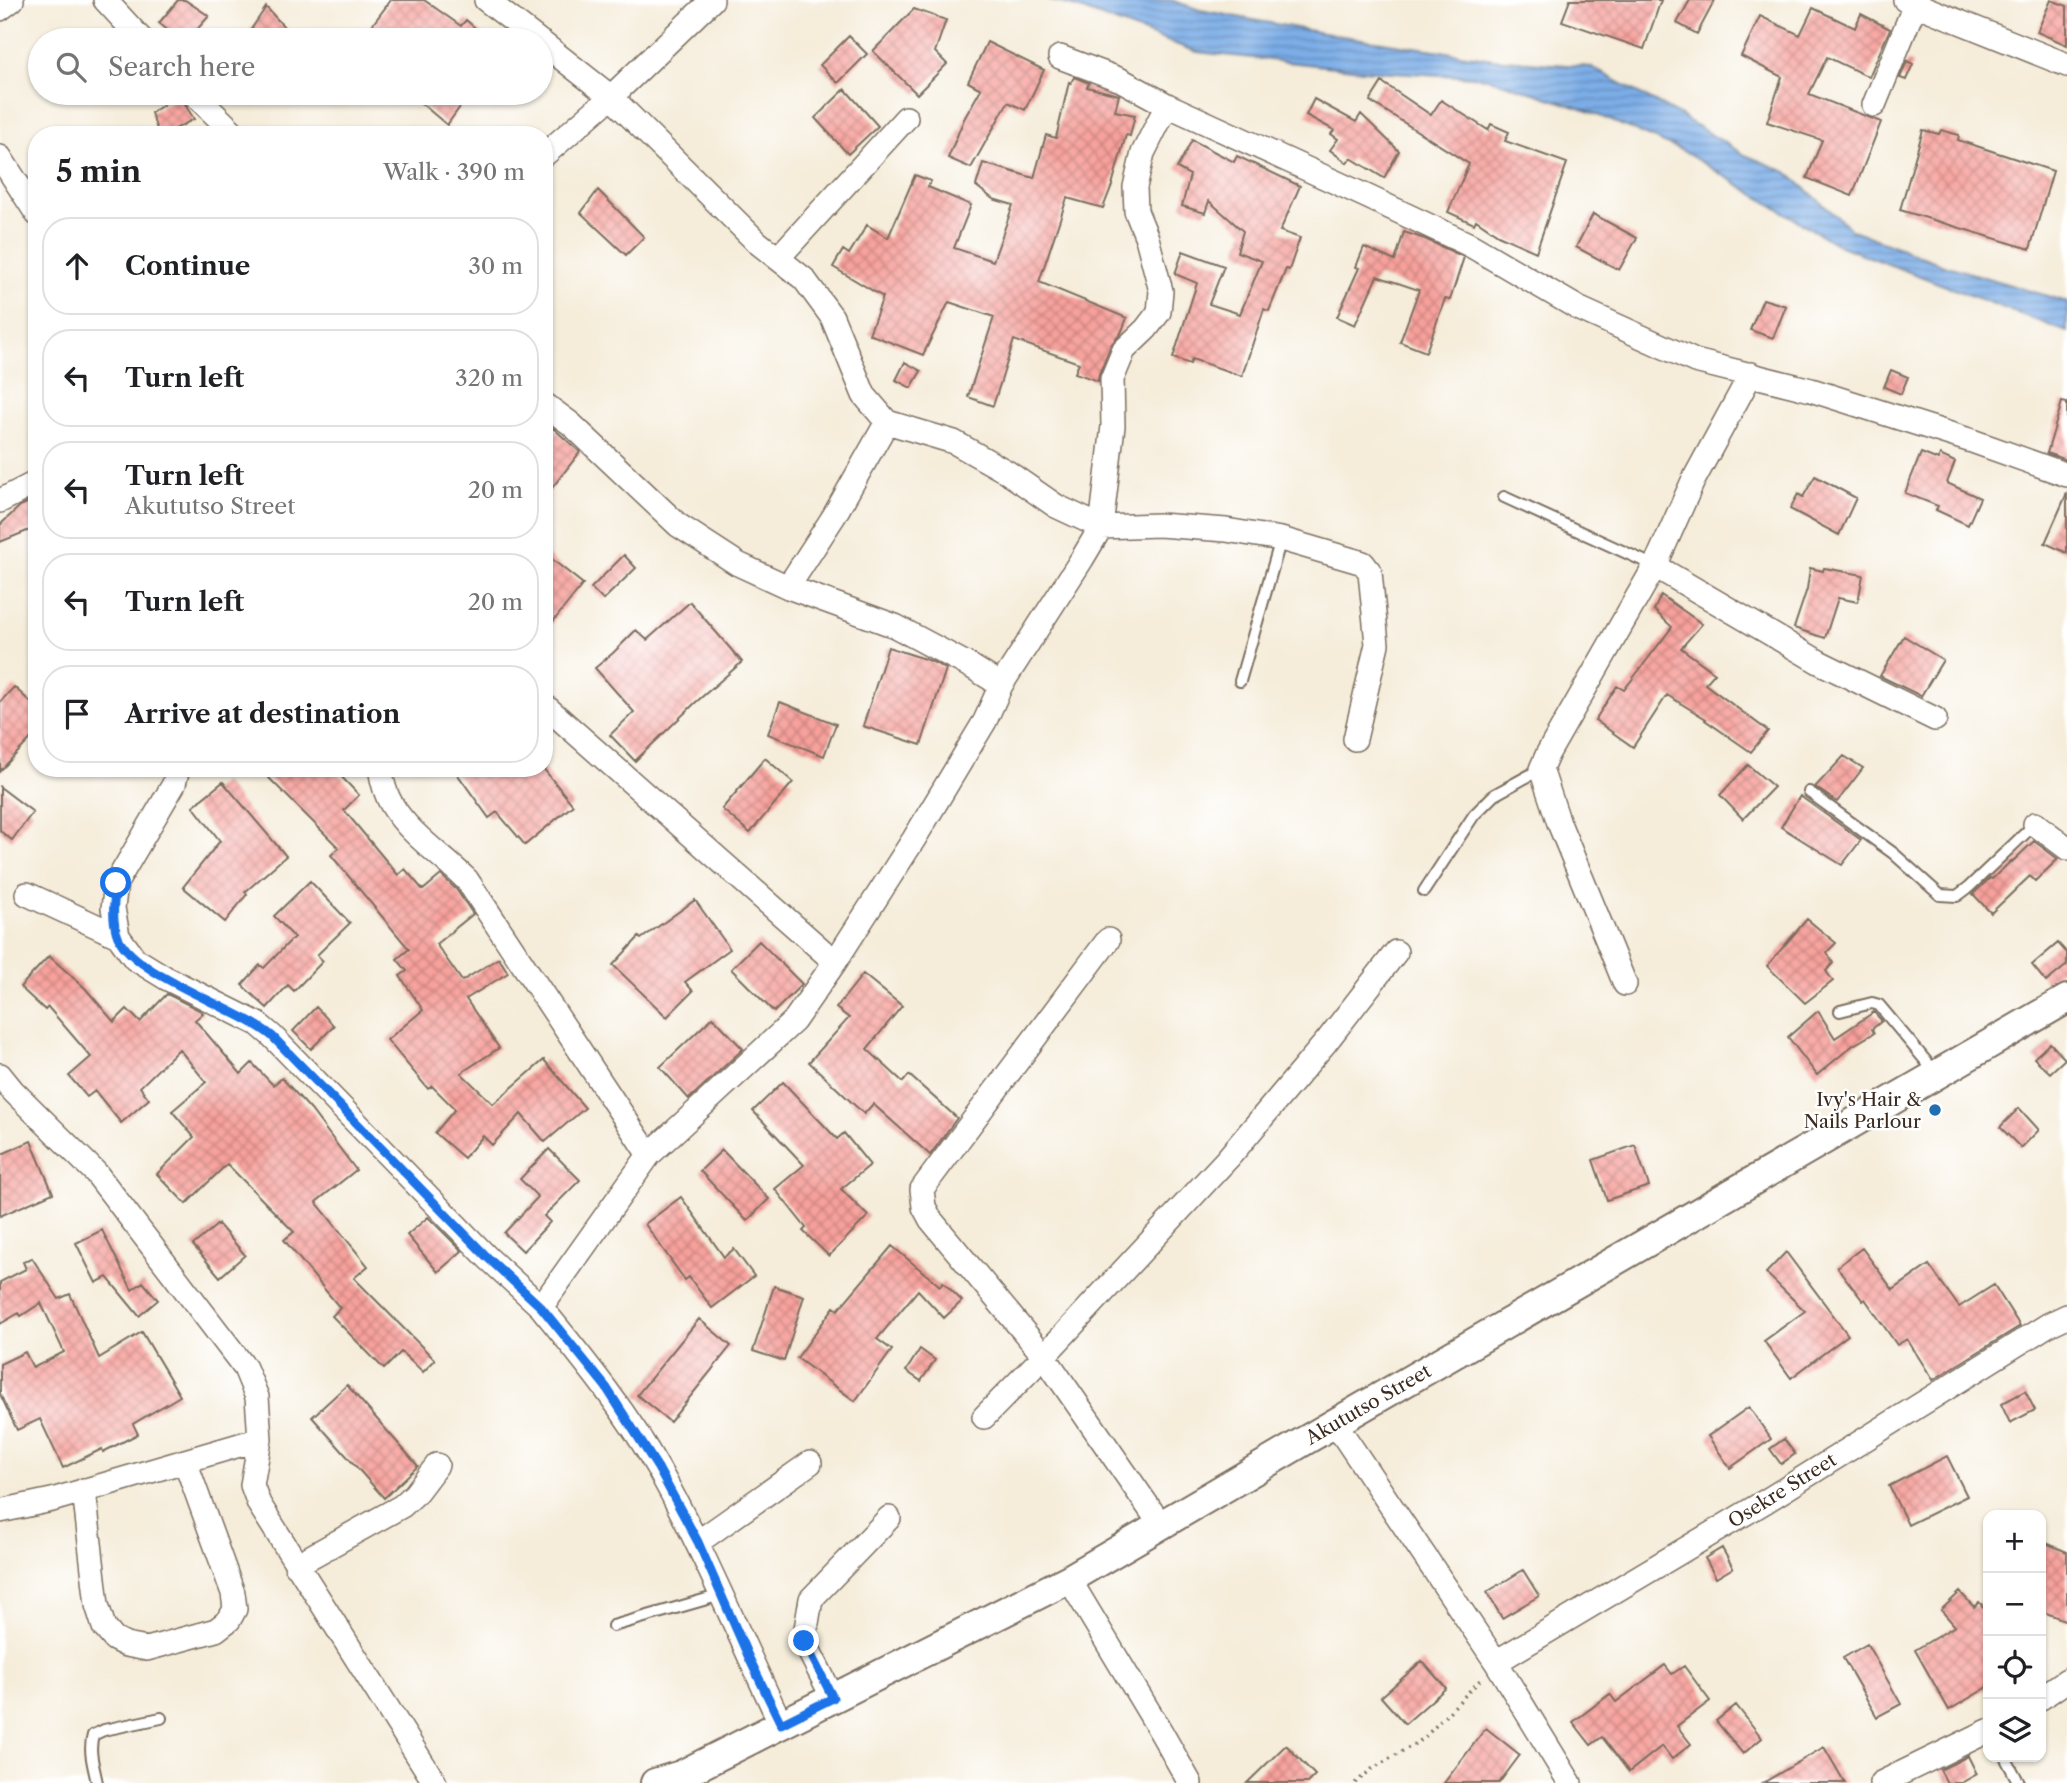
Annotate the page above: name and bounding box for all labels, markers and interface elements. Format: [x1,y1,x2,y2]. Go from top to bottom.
search box [28,28,553,105]
icon: search [52,48,90,86]
text: Search here [108,51,255,83]
text: 5 min [56,153,141,190]
text: Walk · 390 m [383,158,525,186]
icon: ahead [58,247,96,285]
text: Continue [125,250,250,282]
text: 30 m [468,252,523,280]
icon: left [58,359,96,397]
text: Turn left [125,362,244,394]
text: 320 m [455,364,523,392]
text: Turn left [125,460,244,492]
icon: left [58,471,96,509]
text: 20 m [468,476,523,504]
text: Akututso Street [125,492,295,520]
icon: left [58,583,96,621]
text: Turn left [125,586,244,618]
text: 20 m [468,588,523,616]
icon: arrive [58,695,96,733]
text: Arrive at destination [125,698,400,730]
route start [100,867,131,898]
place label: Ivy's Hair & Nails Parlour [1804,1088,1922,1133]
marker: Ivy's Hair & Nails Parlour [1927,1102,1943,1118]
street label: Akututso Street [1301,1359,1435,1450]
street label: Osekre Street [1724,1448,1841,1533]
map controls [1983,1510,2046,1762]
button: + [1983,1510,2046,1573]
button: − [1983,1573,2046,1636]
route end [788,1625,819,1656]
button: locate [1983,1636,2046,1699]
button: layers [1983,1699,2046,1762]

